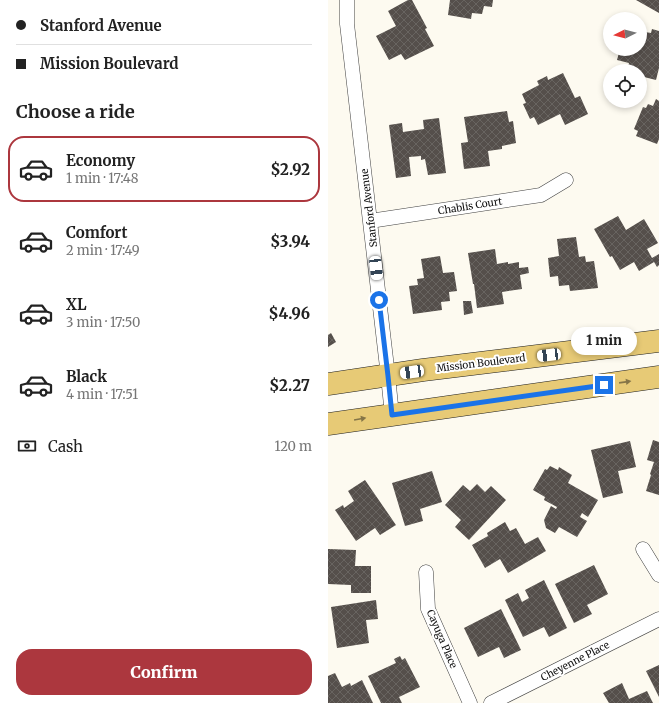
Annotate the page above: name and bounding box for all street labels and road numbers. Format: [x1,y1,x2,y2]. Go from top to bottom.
street label: Stanford Avenue [358,168,380,248]
street label: Chablis Court [437,194,503,217]
street label: Mission Boulevard [436,351,526,375]
street label: Cayuga Place [424,608,460,670]
street label: Cheyenne Place [539,638,611,684]

